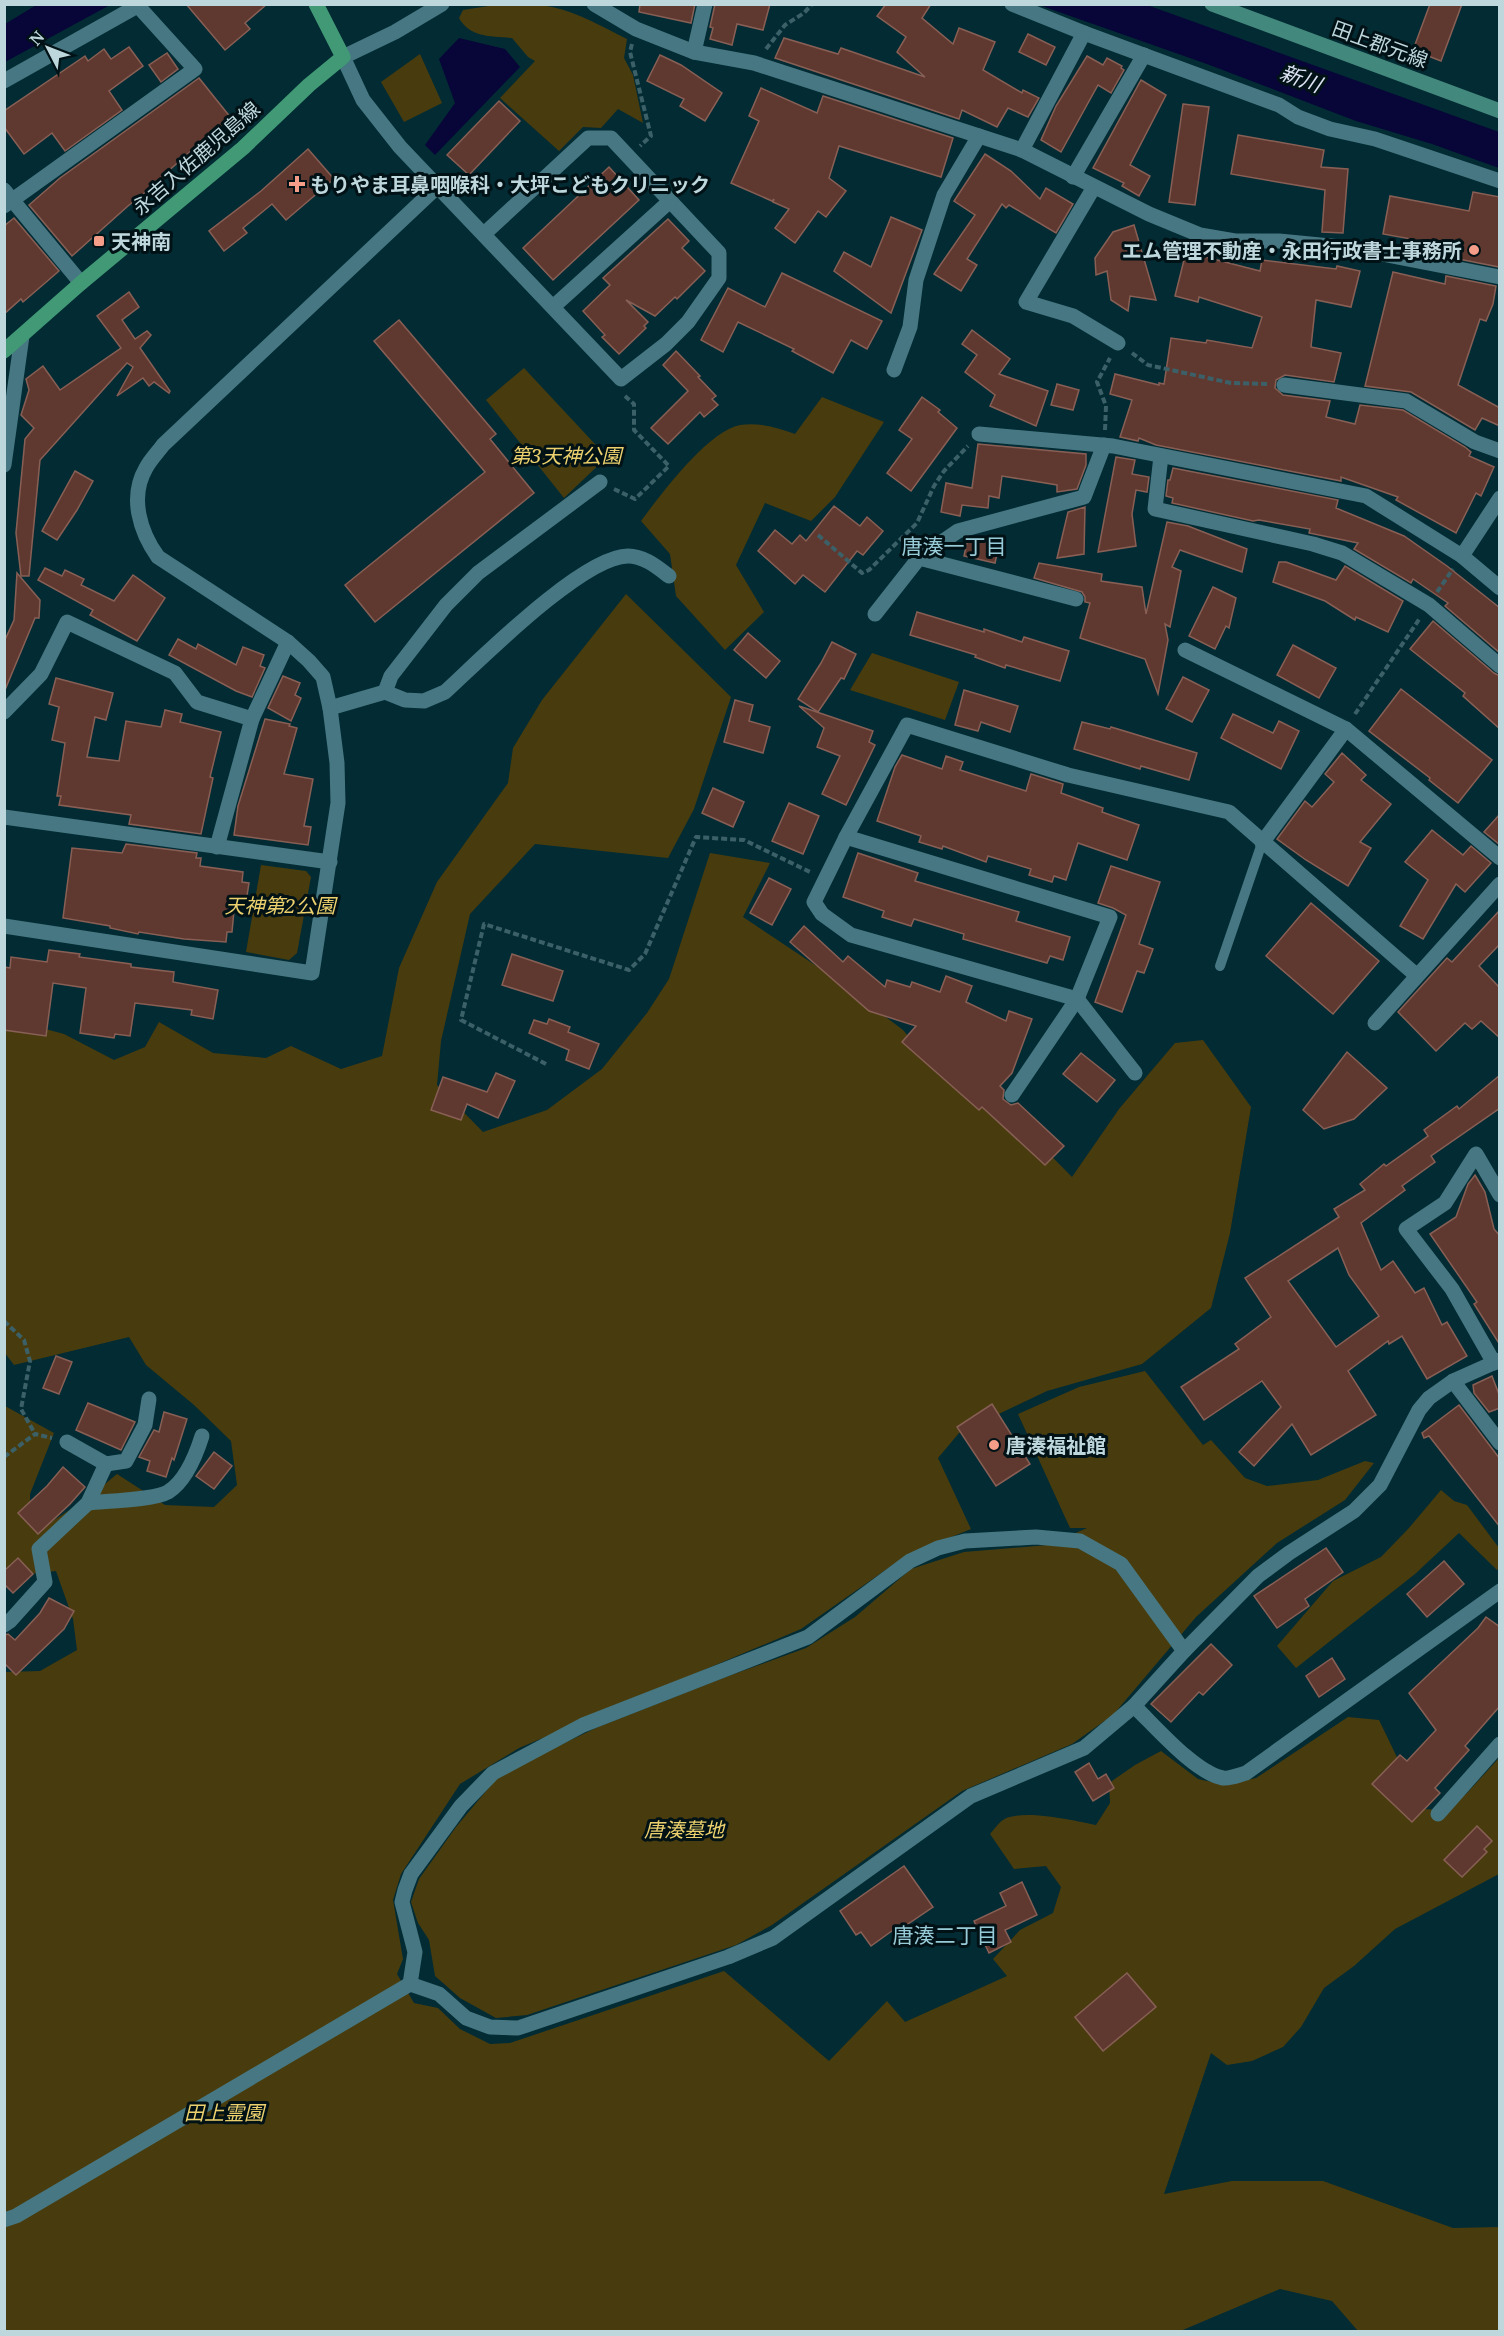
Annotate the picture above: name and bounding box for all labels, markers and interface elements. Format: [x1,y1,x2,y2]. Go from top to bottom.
street label: 田上郡元線 [1328,14,1432,74]
north arrow [18,18,78,78]
text: N [24,26,50,50]
water label: 新川 [1276,58,1327,99]
street label: 永吉入佐鹿児島線 [127,95,265,221]
place label: もりやま耳鼻咽喉科・大坪こどもクリニック [310,171,710,198]
marker: もりやま耳鼻咽喉科・大坪こどもクリニック [288,175,306,193]
place label: 天神南 [111,228,171,255]
marker: 天神南 [92,234,106,248]
place label: エム管理不動産・永田行政書士事務所 [1122,237,1462,264]
marker: エム管理不動産・永田行政書士事務所 [1467,243,1481,257]
park label: 第3天神公園 [510,442,625,469]
district label: 唐湊一丁目 [902,532,1007,560]
park label: 天神第2公園 [224,892,339,919]
place label: 唐湊福祉館 [1006,1432,1106,1459]
marker: 唐湊福祉館 [987,1438,1001,1452]
park label: 唐湊墓地 [644,1816,726,1843]
district label: 唐湊二丁目 [893,1921,998,1949]
park label: 田上霊園 [184,2099,267,2126]

